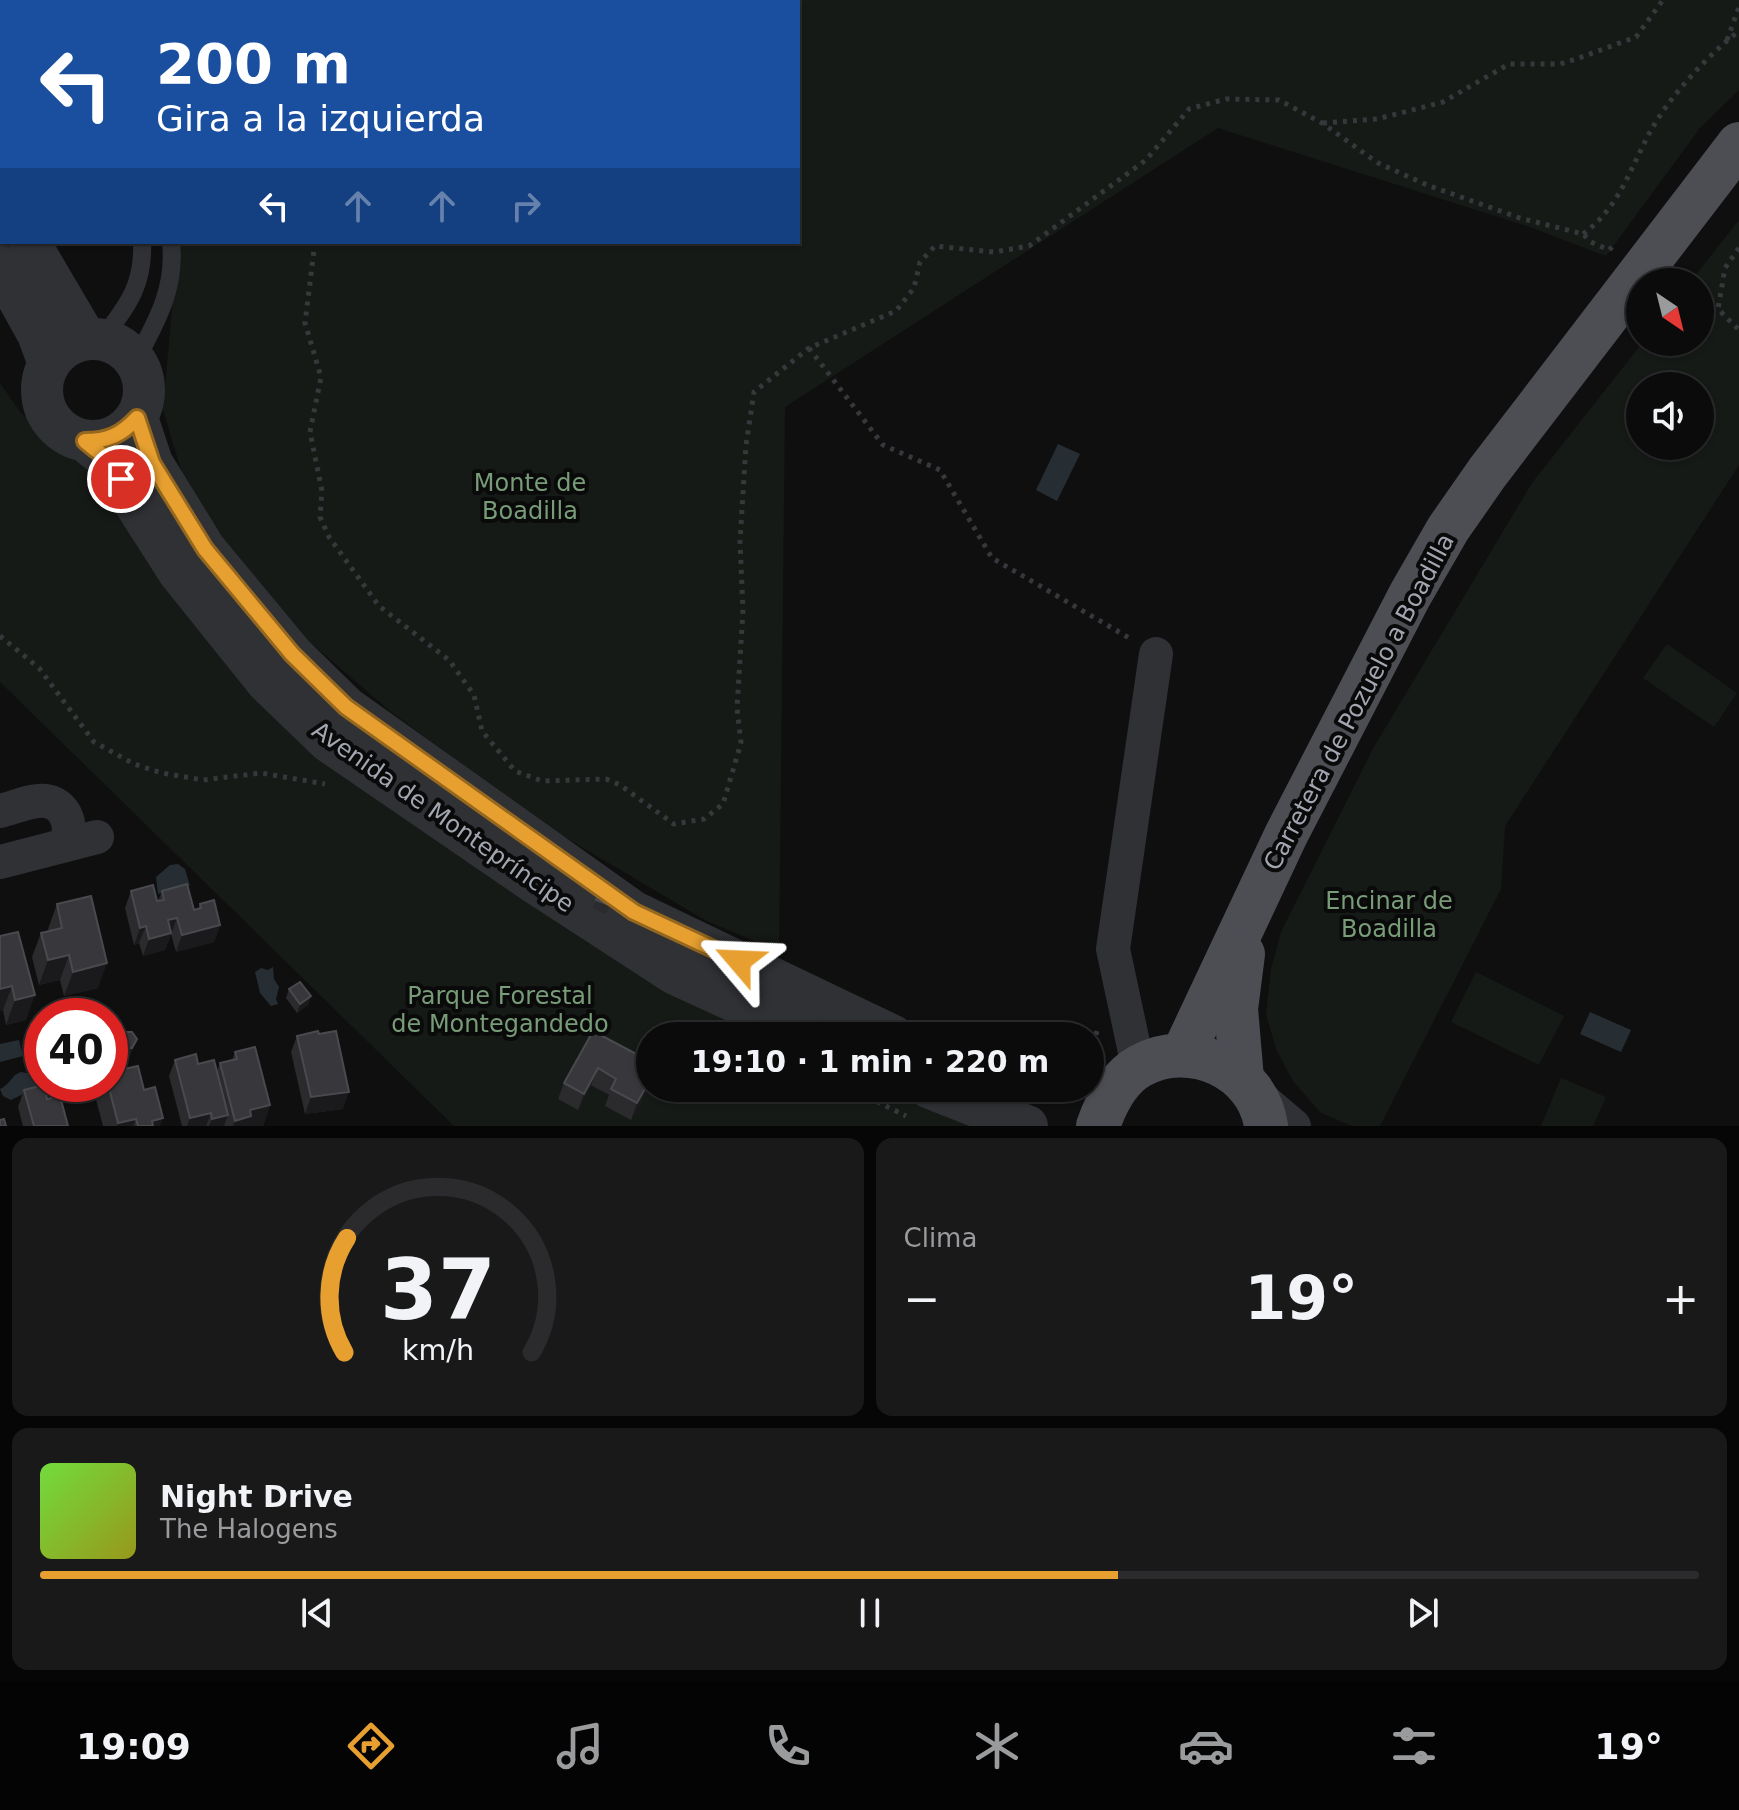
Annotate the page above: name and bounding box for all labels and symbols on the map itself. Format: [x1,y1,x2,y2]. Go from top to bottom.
north arrow [1626,268,1714,356]
pin [87,445,155,513]
park label: Monte de Boadilla [474,469,586,525]
street label: Carretera de Pozuelo a Boadilla [1258,529,1460,875]
street label: Avenida de Montepríncipe [307,716,579,918]
park label: Encinar de Boadilla [1325,887,1453,943]
position arrow [697,919,781,1003]
park label: Parque Forestal de Montegandedo [391,982,609,1038]
speed limit sign: 40 [24,998,128,1102]

